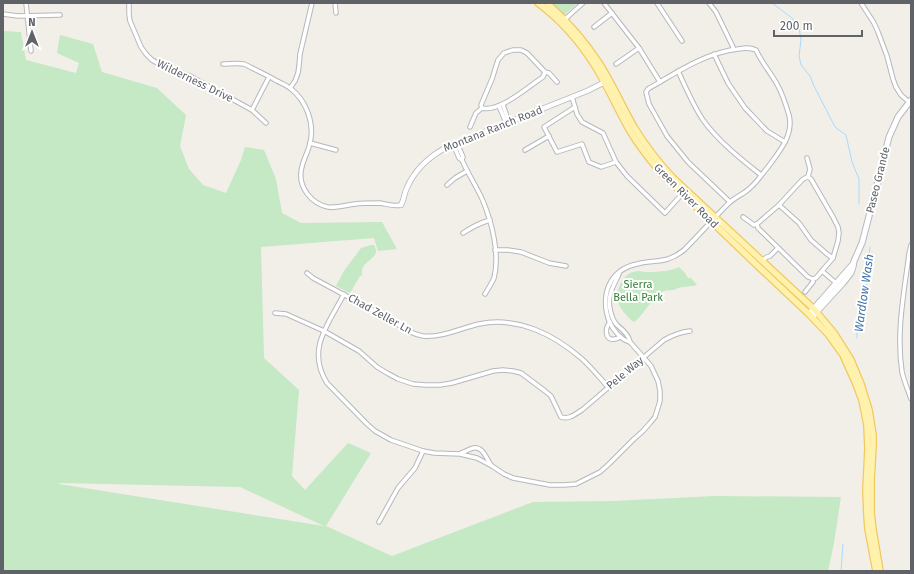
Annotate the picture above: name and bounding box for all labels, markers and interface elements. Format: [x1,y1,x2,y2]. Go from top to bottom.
north arrow [12,12,52,52]
scale bar [774,12,862,38]
text: N [28,16,36,29]
text: 200 m [780,19,813,33]
street label: Wilderness Drive [155,57,235,105]
street label: Montana Ranch Road [442,103,544,155]
street label: Paseo Grande [863,145,893,215]
street label: Green River Road [651,161,721,231]
water label: Wardlow Wash [852,253,876,333]
park label: Sierra Bella Park [613,278,663,304]
street label: Chad Zeller Ln [346,291,414,337]
street label: Pele Way [604,353,647,392]

